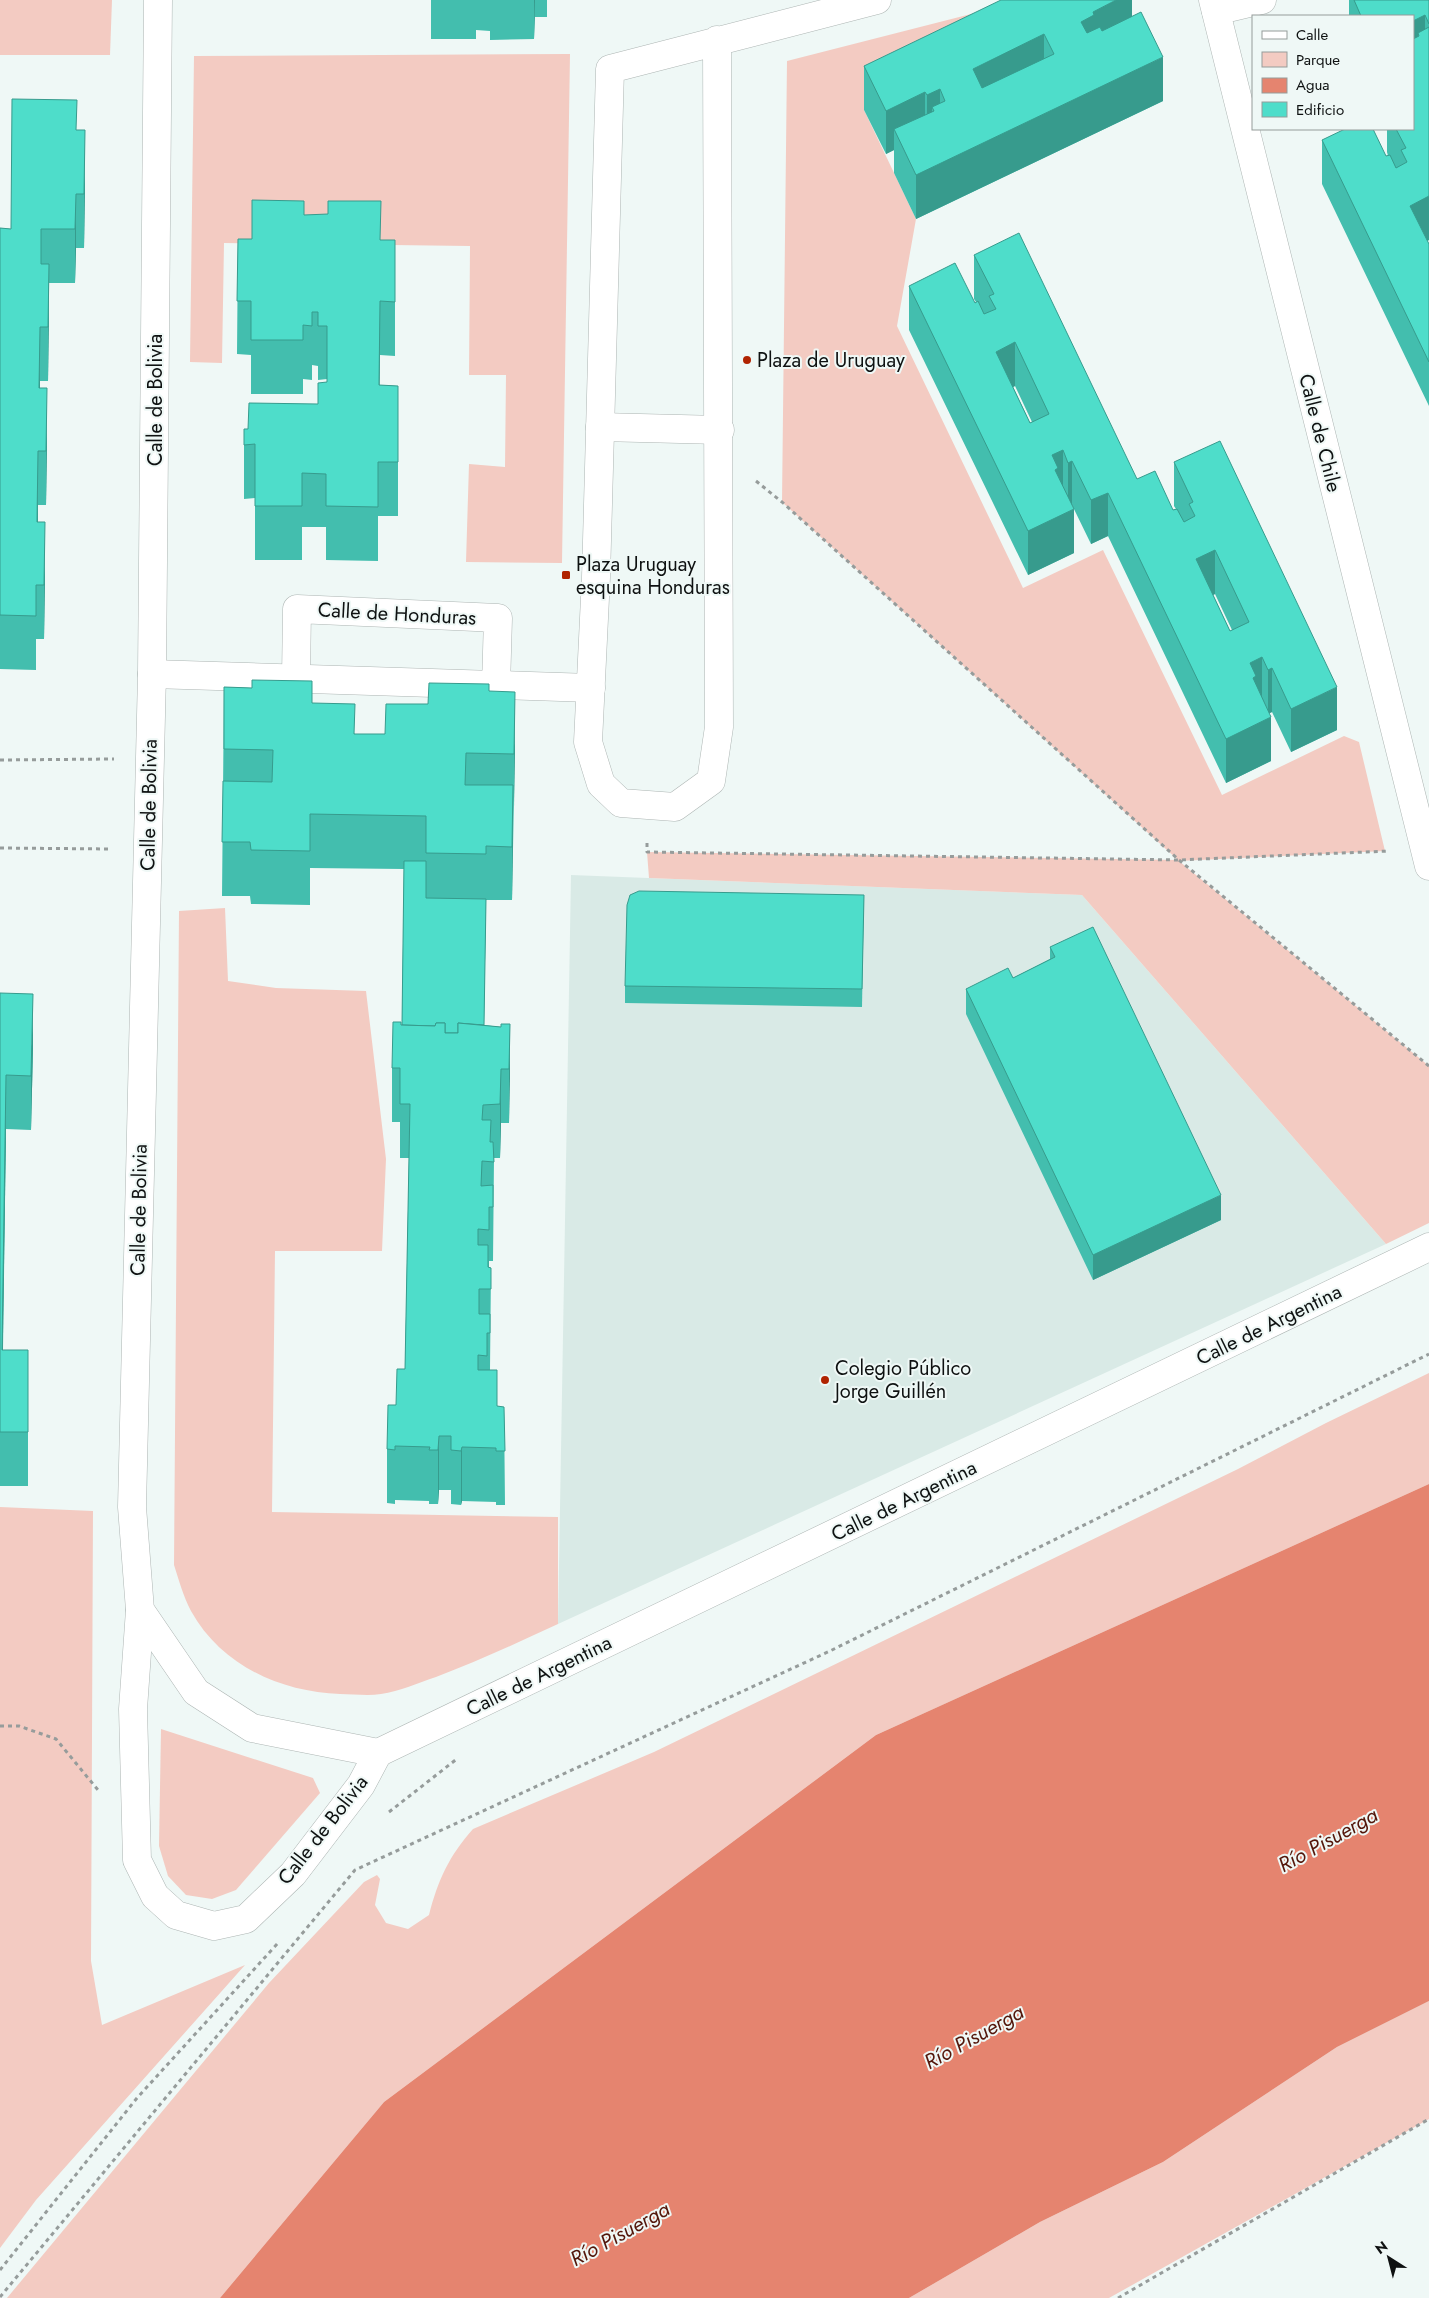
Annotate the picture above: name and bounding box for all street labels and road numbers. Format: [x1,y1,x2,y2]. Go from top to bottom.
street label: Calle de Bolivia [141,334,170,466]
street label: Calle de Chile [1291,371,1349,495]
street label: Calle de Honduras [317,595,477,633]
street label: Calle de Bolivia [133,739,165,871]
street label: Calle de Bolivia [123,1144,155,1276]
street label: Calle de Argentina [1191,1277,1347,1373]
street label: Calle de Argentina [826,1453,982,1549]
street label: Calle de Argentina [461,1628,617,1724]
street label: Calle de Bolivia [271,1769,375,1891]

